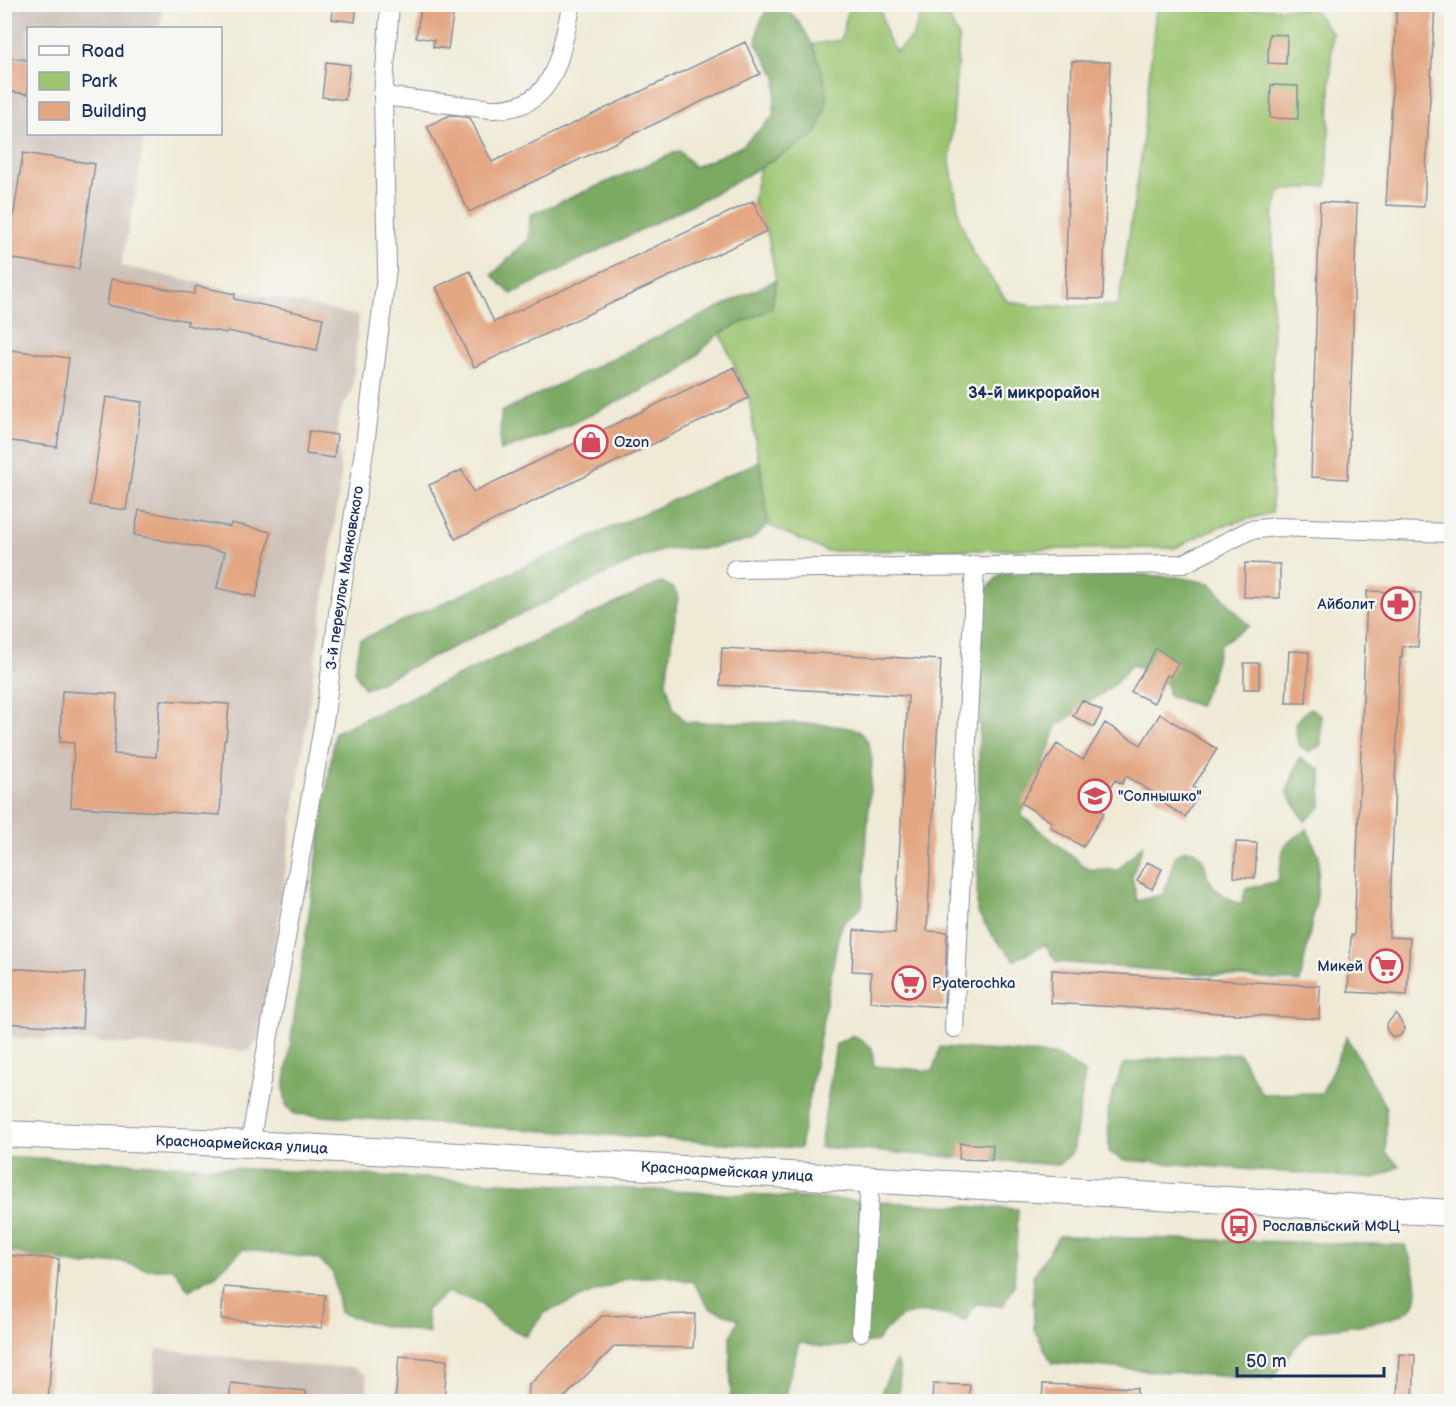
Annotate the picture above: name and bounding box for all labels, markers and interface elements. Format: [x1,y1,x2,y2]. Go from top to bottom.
legend [27,27,222,135]
text: Road [81,41,125,62]
text: Park [81,71,117,92]
text: Building [81,101,147,122]
district label: 34-й микрорайон [968,384,1100,403]
shop icon: Ozon [573,424,609,460]
place label: Ozon [614,433,649,452]
street label: 3-й переулок Маяковского [322,484,368,671]
pharmacy icon: Айболит [1380,586,1416,622]
place label: Айболит [1317,595,1375,614]
school or university icon: "Солнышко" [1077,778,1113,814]
place label: "Солнышко" [1118,787,1202,806]
supermarket icon: Микей [1368,948,1404,984]
place label: Микей [1317,957,1363,976]
supermarket icon: Pyaterochka [891,965,927,1001]
place label: Pyaterochka [932,974,1015,993]
street label: Красноармейская улица [155,1131,329,1158]
street label: Красноармейская улица [640,1157,814,1186]
bus stop icon: Рославльский МФЦ [1221,1208,1257,1244]
place label: Рославльский МФЦ [1262,1217,1400,1236]
scale bar [1237,1340,1384,1378]
text: 50 m [1246,1351,1287,1372]

